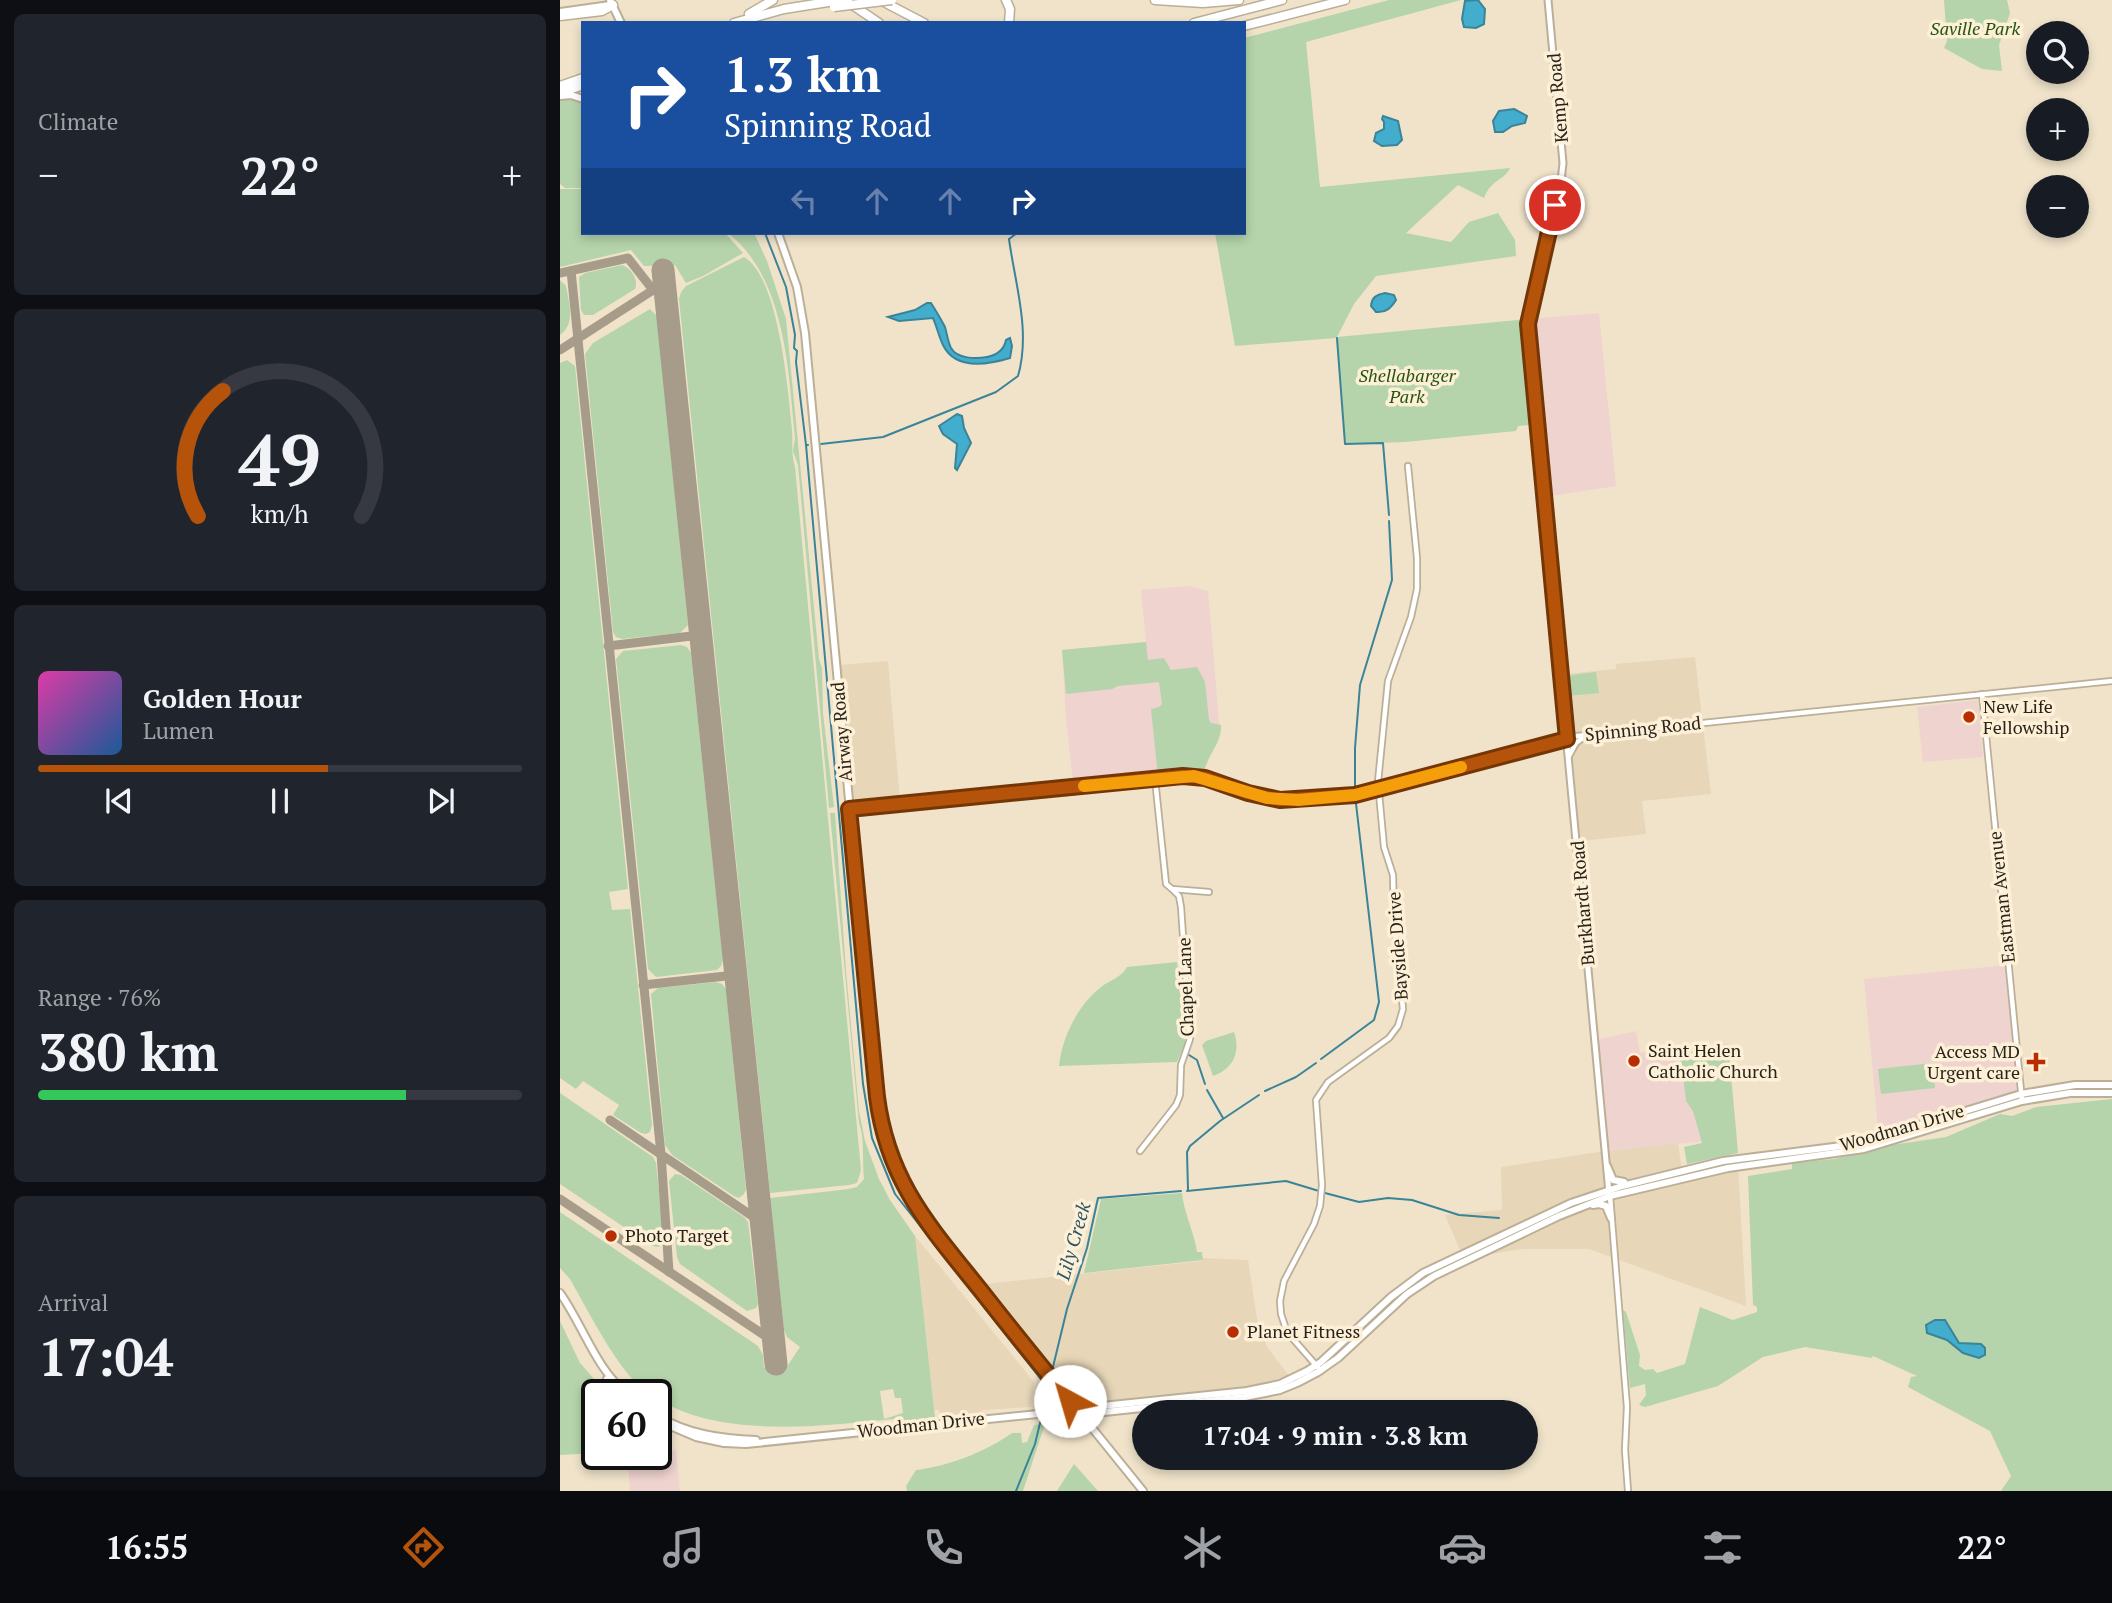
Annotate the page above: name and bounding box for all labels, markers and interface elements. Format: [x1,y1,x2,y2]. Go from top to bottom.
park label: Saville Park [1930,16,2020,40]
map controls [2026,21,2089,238]
button: search [2026,21,2089,84]
text: 1.3 km [724,41,881,106]
icon: right [609,49,700,140]
street label: Kemp Road [1541,52,1573,144]
button: + [2026,98,2089,161]
text: Spinning Road [724,104,932,146]
text: Climate [38,106,118,137]
text: 22° [240,141,320,210]
text: − [38,150,58,200]
text: + [502,150,522,200]
pin [1525,175,1585,235]
button: − [2026,175,2089,238]
icon: left [785,182,823,220]
icon: ahead [858,182,896,220]
icon: ahead [931,182,969,220]
icon: right [1004,182,1042,220]
icon: arrive [1536,186,1574,224]
park label: Shellabarger Park [1359,363,1457,408]
text: 49 [239,411,321,508]
text: km/h [251,497,309,530]
text: Golden Hour [143,681,302,715]
street label: Airway Road [825,681,857,783]
place label: New Life Fellowship [1983,694,2070,739]
marker: New Life Fellowship [1961,709,1977,725]
street label: Spinning Road [1584,710,1702,746]
text: Lumen [143,715,214,746]
icon: previous [100,782,138,820]
icon: pause [261,782,299,820]
icon: next [422,782,460,820]
street label: Eastman Avenue [1982,830,2020,964]
street label: Burkhardt Road [1565,840,1599,967]
street label: Bayside Drive [1381,891,1413,1001]
street label: Chapel Lane [1171,937,1199,1037]
text: Range · 76% [38,982,161,1013]
text: 380 km [38,1017,219,1086]
place label: Saint Helen Catholic Church [1648,1038,1778,1083]
place label: Access MD Urgent care [1927,1039,2020,1084]
marker: Access MD Urgent care [2026,1052,2046,1072]
marker: Saint Helen Catholic Church [1626,1053,1642,1069]
street label: Woodman Drive [1837,1098,1967,1156]
water label: Lily Creek [1049,1198,1096,1284]
place label: Photo Target [625,1223,729,1247]
marker: Photo Target [603,1228,619,1244]
text: Arrival [38,1287,109,1318]
place label: Planet Fitness [1247,1319,1360,1343]
text: 17:04 [38,1322,173,1391]
marker: Planet Fitness [1225,1324,1241,1340]
position arrow [1033,1364,1107,1438]
speed limit sign: 60 [581,1379,672,1470]
street label: Woodman Drive [856,1405,986,1443]
text: 17:04 · 9 min · 3.8 km [1202,1418,1468,1452]
icon: directions [399,1523,448,1572]
icon: music [659,1523,708,1572]
icon: phone [919,1523,968,1572]
icon: climate [1178,1523,1227,1572]
icon: car [1438,1523,1487,1572]
icon: filters [1698,1523,1747,1572]
text: 16:55 [105,1526,189,1568]
text: 22° [1957,1526,2007,1568]

